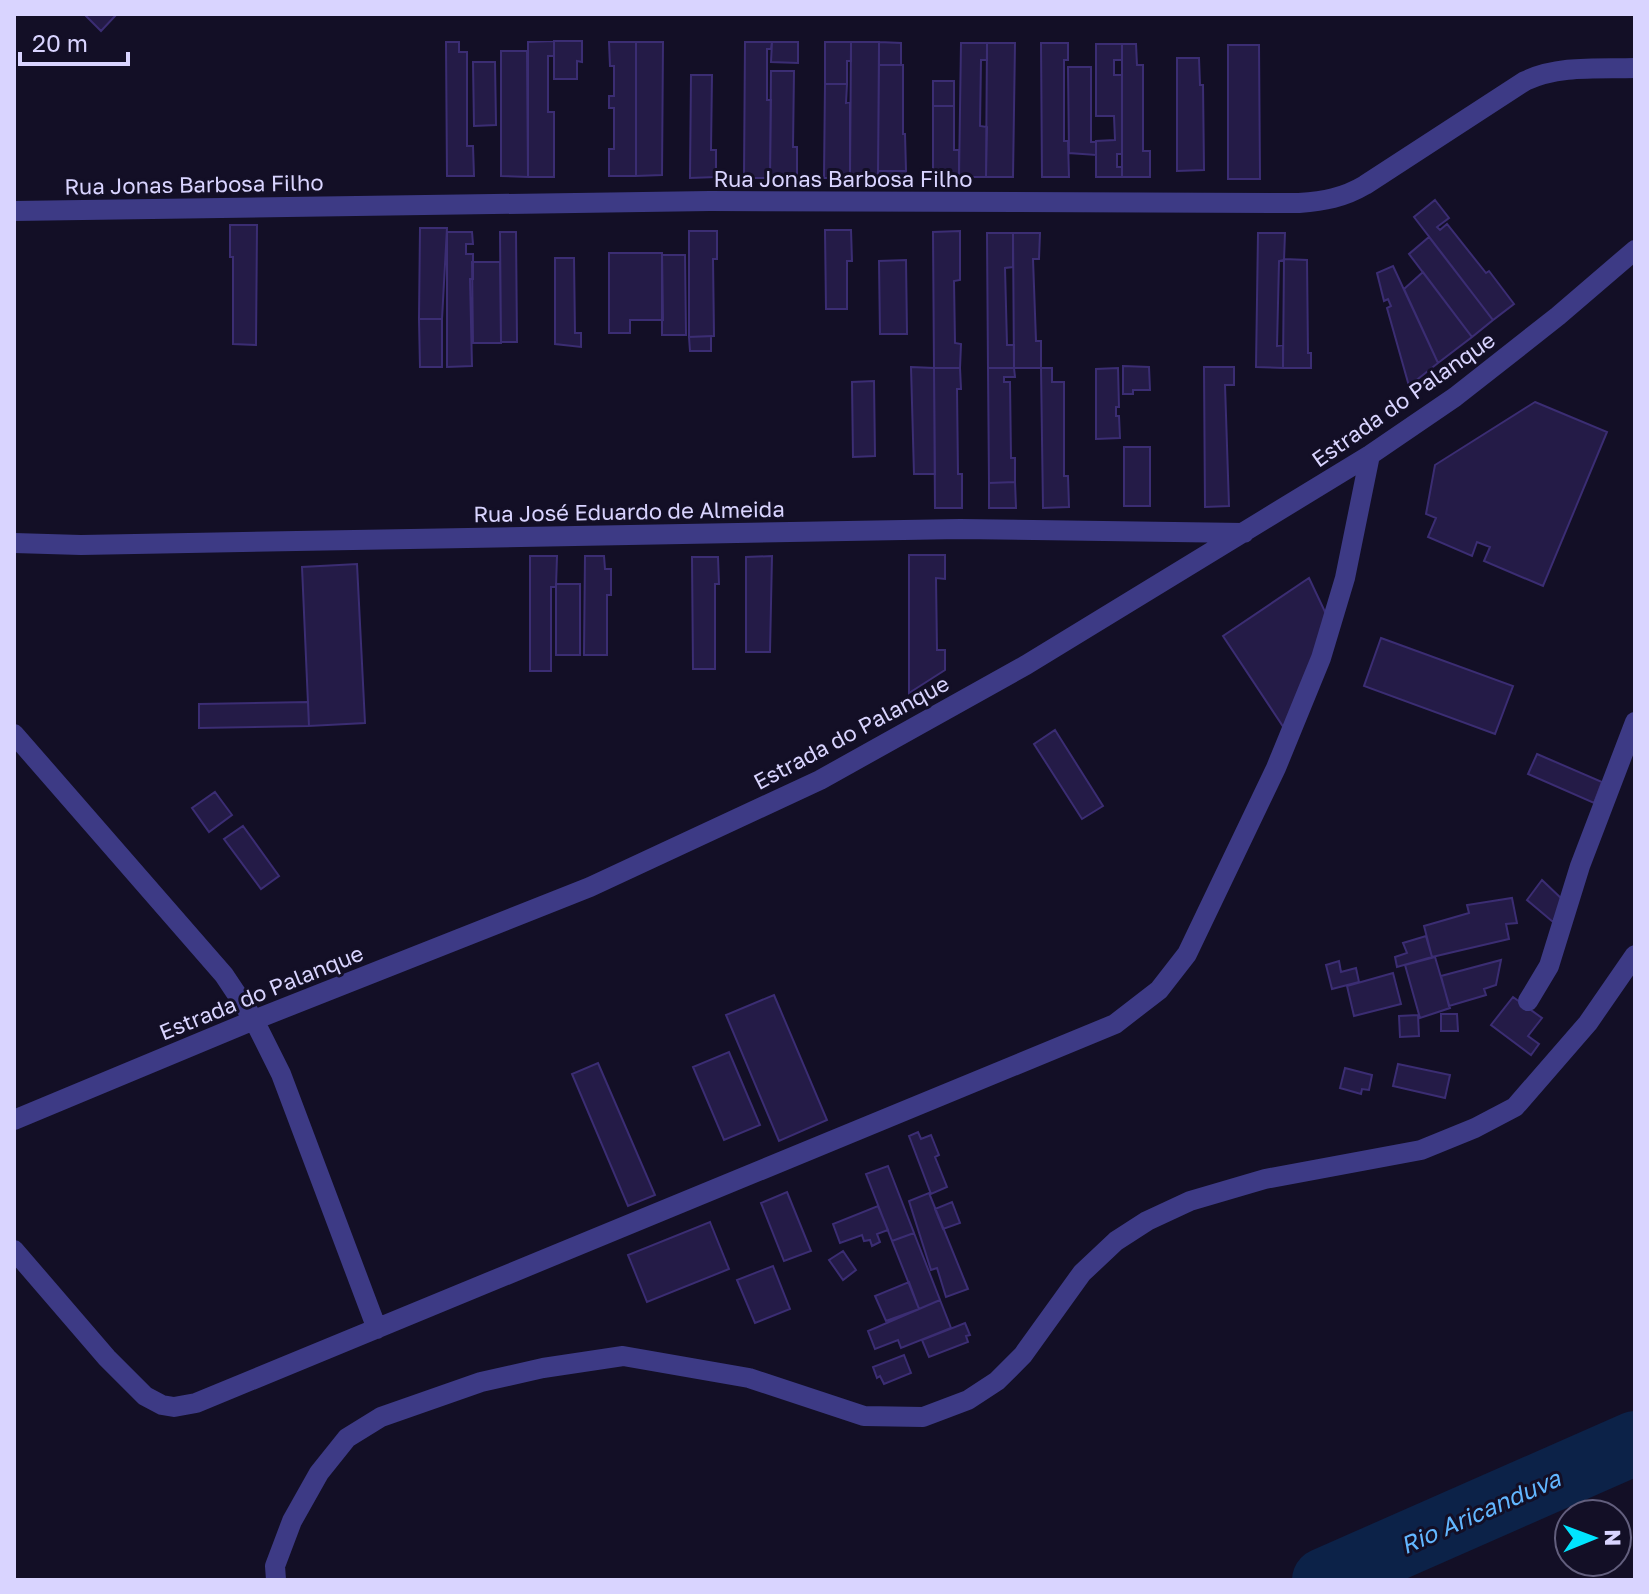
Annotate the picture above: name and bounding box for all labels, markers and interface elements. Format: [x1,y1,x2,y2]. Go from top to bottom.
scale bar [20,16,128,66]
text: 20 m [32,28,88,57]
street label: Rua Jonas Barbosa Filho [713,165,973,192]
street label: Rua Jonas Barbosa Filho [64,168,324,200]
street label: Estrada do Palanque [1306,326,1500,472]
street label: Rua José Eduardo de Almeida [473,495,785,527]
street label: Estrada do Palanque [749,669,953,795]
street label: Estrada do Palanque [155,939,367,1045]
water label: Rio Aricanduva [1396,1462,1566,1559]
north arrow [1553,1498,1633,1578]
text: N [1600,1529,1627,1546]

